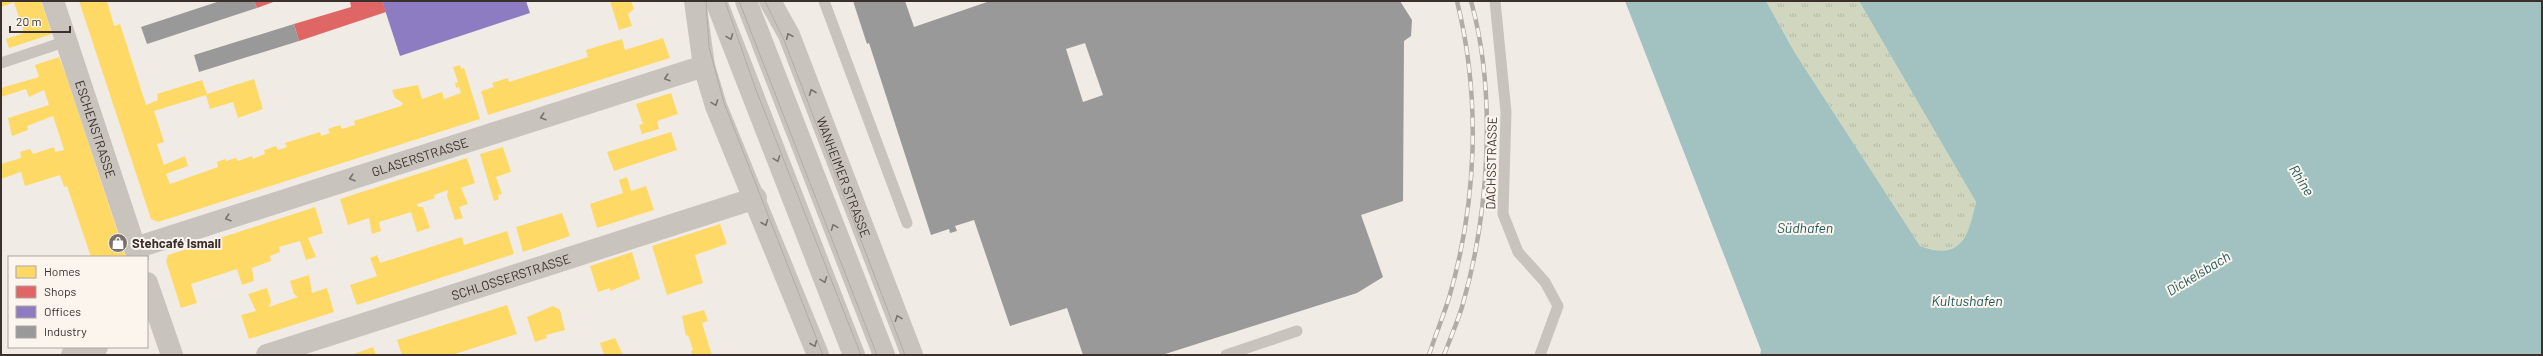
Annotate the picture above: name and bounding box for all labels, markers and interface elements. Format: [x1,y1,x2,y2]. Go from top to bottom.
scale bar [10,8,70,34]
text: 20 m [16,14,42,28]
one-way arrow [786,33,794,41]
one-way arrow [726,34,734,41]
one-way arrow [663,73,670,82]
street label: ESCHENSTRASSE [72,78,119,180]
one-way arrow [809,89,817,97]
one-way arrow [711,100,719,107]
one-way arrow [539,112,546,121]
street label: WANHEIMER STRASSE [813,114,874,240]
street label: DACHSSTRASSE [1482,116,1500,210]
street label: GLASERSTRASSE [370,134,470,180]
one-way arrow [773,155,781,162]
water label: Rhine [2286,161,2318,199]
one-way arrow [349,173,356,182]
one-way arrow [225,213,232,222]
one-way arrow [761,219,769,226]
water label: Südhafen [1777,219,1833,236]
one-way arrow [830,224,838,231]
shop icon: Stehcafé Ismail [107,232,129,254]
place label: Stehcafé Ismail [132,235,221,251]
water label: Dickelsbach [2163,247,2233,299]
street label: SCHLOSSERSTRASSE [449,250,572,303]
legend [8,256,148,348]
text: Homes [44,264,81,278]
one-way arrow [820,276,828,283]
text: Shops [44,284,77,298]
water label: Kultushafen [1932,292,2002,309]
text: Offices [44,304,81,318]
one-way arrow [895,315,903,322]
text: Industry [44,324,87,338]
one-way arrow [809,340,817,347]

